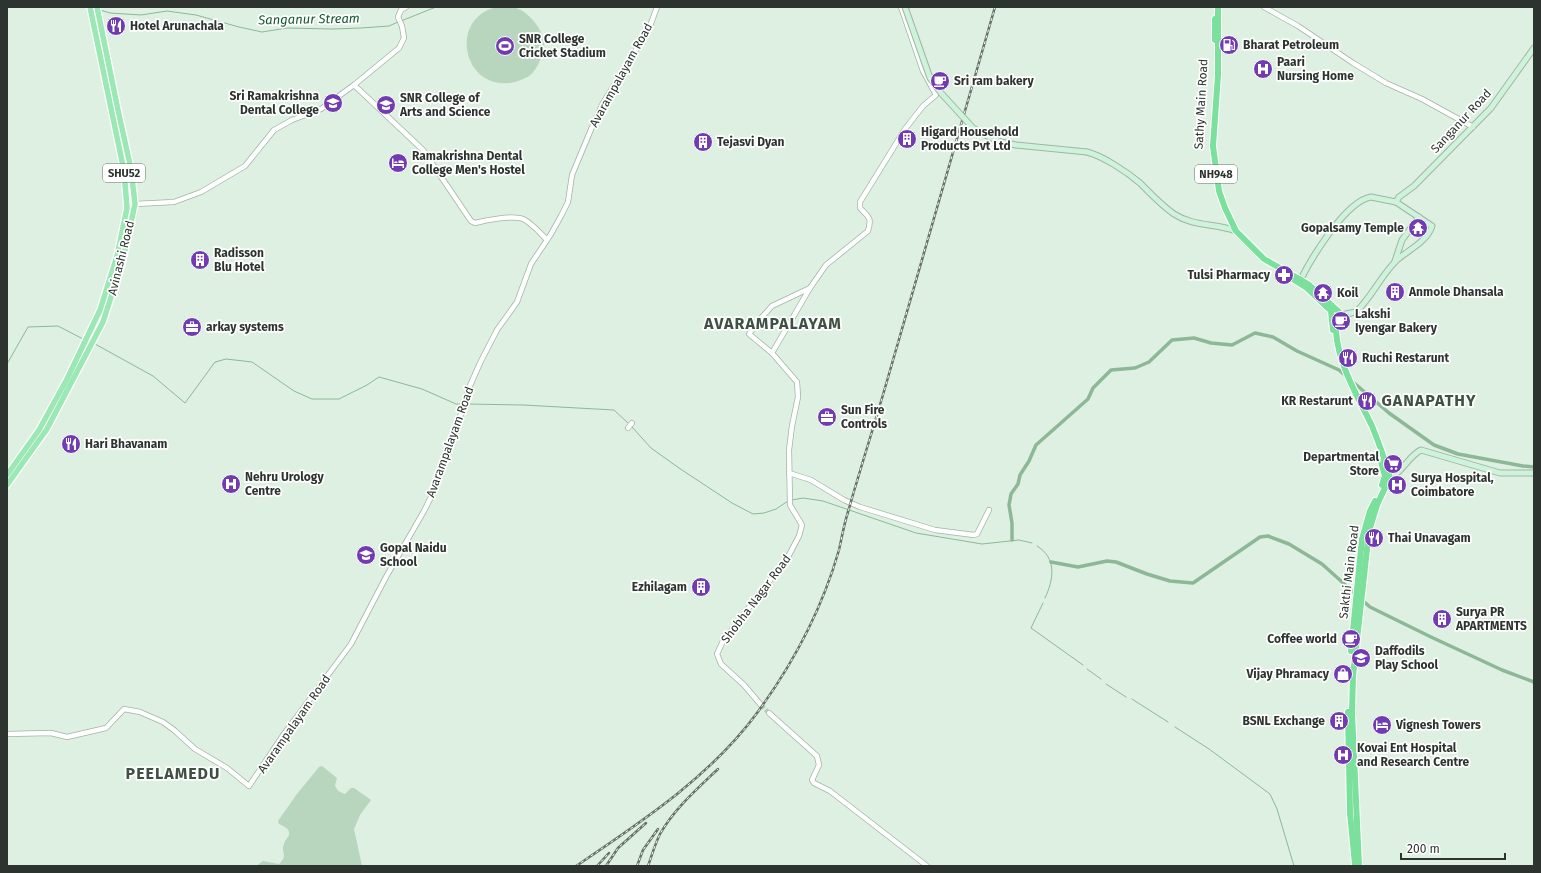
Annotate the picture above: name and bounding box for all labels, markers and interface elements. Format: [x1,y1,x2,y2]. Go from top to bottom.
water label: Sanganur Stream [257,11,360,27]
restaurant icon: Hotel Arunachala [105,15,127,37]
place label: Hotel Arunachala [130,19,224,33]
street label: Avarampalayam Road [587,21,655,129]
place label: SNR College Cricket Stadium [519,32,606,60]
fuel station icon: Bharat Petroleum [1218,34,1240,56]
sports icon: SNR College Cricket Stadium [494,35,516,57]
place label: Bharat Petroleum [1243,38,1339,52]
place label: Paari Nursing Home [1277,55,1354,83]
street label: Sathy Main Road [1192,58,1210,150]
hospital icon: Paari Nursing Home [1252,58,1274,80]
cafe icon: Sri ram bakery [929,70,951,92]
place label: Sri ram bakery [954,74,1034,88]
street label: Sanganur Road [1428,86,1494,156]
place label: Sri Ramakrishna Dental College [229,89,319,117]
place label: SNR College of Arts and Science [399,91,491,119]
school or university icon: Sri Ramakrishna Dental College [322,92,344,114]
school or university icon: SNR College of Arts and Science [375,94,397,116]
place label: Higard Household Products Pvt Ltd [921,125,1019,153]
building icon: Higard Household Products Pvt Ltd [896,128,918,150]
building icon: Tejasvi Dyan [692,131,714,153]
place label: Tejasvi Dyan [717,135,785,149]
place label: Ramakrishna Dental College Men's Hostel [412,149,525,177]
hotel icon: Ramakrishna Dental College Men's Hostel [387,152,409,174]
road number: SHU52 [103,164,145,182]
road number: NH948 [1195,165,1237,183]
temple icon: Gopalsamy Temple [1407,217,1429,239]
street label: Avinashi Road [105,219,137,297]
place label: Gopalsamy Temple [1301,221,1404,235]
place label: Radisson Blu Hotel [214,246,265,274]
building icon: Radisson Blu Hotel [189,249,211,271]
pharmacy icon: Tulsi Pharmacy [1273,264,1295,286]
place label: Tulsi Pharmacy [1188,268,1271,282]
building icon: Anmole Dhansala [1384,281,1406,303]
temple icon: Koil [1312,282,1334,304]
place label: Anmole Dhansala [1408,285,1504,299]
place label: Koil [1337,286,1359,300]
place label: Lakshi Iyengar Bakery [1355,307,1438,335]
cafe icon: Lakshi Iyengar Bakery [1330,310,1352,332]
district label: AVARAMPALAYAM [703,314,842,333]
office icon: arkay systems [181,316,203,338]
place label: arkay systems [206,320,284,334]
restaurant icon: Ruchi Restarunt [1337,347,1359,369]
place label: Ruchi Restarunt [1362,351,1449,365]
street label: Avarampalayam Road [423,385,477,499]
restaurant icon: KR Restarunt [1356,390,1378,412]
district label: GANAPATHY [1382,391,1476,410]
place label: KR Restarunt [1281,394,1353,408]
place label: Sun Fire Controls [841,403,887,431]
office icon: Sun Fire Controls [816,406,838,428]
restaurant icon: Hari Bhavanam [60,433,82,455]
place label: Hari Bhavanam [85,437,167,451]
place label: Departmental Store [1303,450,1379,478]
supermarket icon: Departmental Store [1382,453,1404,475]
place label: Nehru Urology Centre [245,470,324,498]
place label: Surya Hospital, Coimbatore [1411,471,1494,499]
hospital icon: Nehru Urology Centre [220,473,242,495]
hospital icon: Surya Hospital, Coimbatore [1386,474,1408,496]
street label: Sakthi Main Road [1336,524,1362,620]
restaurant icon: Thai Unavagam [1363,527,1385,549]
place label: Thai Unavagam [1388,531,1471,545]
place label: Gopal Naidu School [380,541,447,569]
school or university icon: Gopal Naidu School [355,544,377,566]
street label: Shobha Nagar Road [718,552,794,646]
building icon: Ezhilagam [690,576,712,598]
place label: Ezhilagam [632,580,687,594]
place label: Surya PR APARTMENTS [1455,605,1527,633]
building icon: Surya PR APARTMENTS [1431,608,1453,630]
cafe icon: Coffee world [1340,628,1362,650]
place label: Coffee world [1267,632,1337,646]
place label: Daffodils Play School [1375,644,1439,672]
school or university icon: Daffodils Play School [1350,647,1372,669]
shop icon: Vijay Phramacy [1332,663,1354,685]
place label: Vijay Phramacy [1245,667,1330,681]
street label: Avarampalayam Road [255,672,333,776]
building icon: BSNL Exchange [1328,710,1350,732]
place label: BSNL Exchange [1243,714,1325,728]
hotel icon: Vignesh Towers [1371,714,1393,736]
place label: Vignesh Towers [1395,718,1481,732]
place label: Kovai Ent Hospital and Research Centre [1357,741,1470,769]
hospital icon: Kovai Ent Hospital and Research Centre [1332,744,1354,766]
district label: PEELAMEDU [126,764,220,783]
scale bar [1401,835,1505,861]
text: 200 m [1407,842,1440,856]

